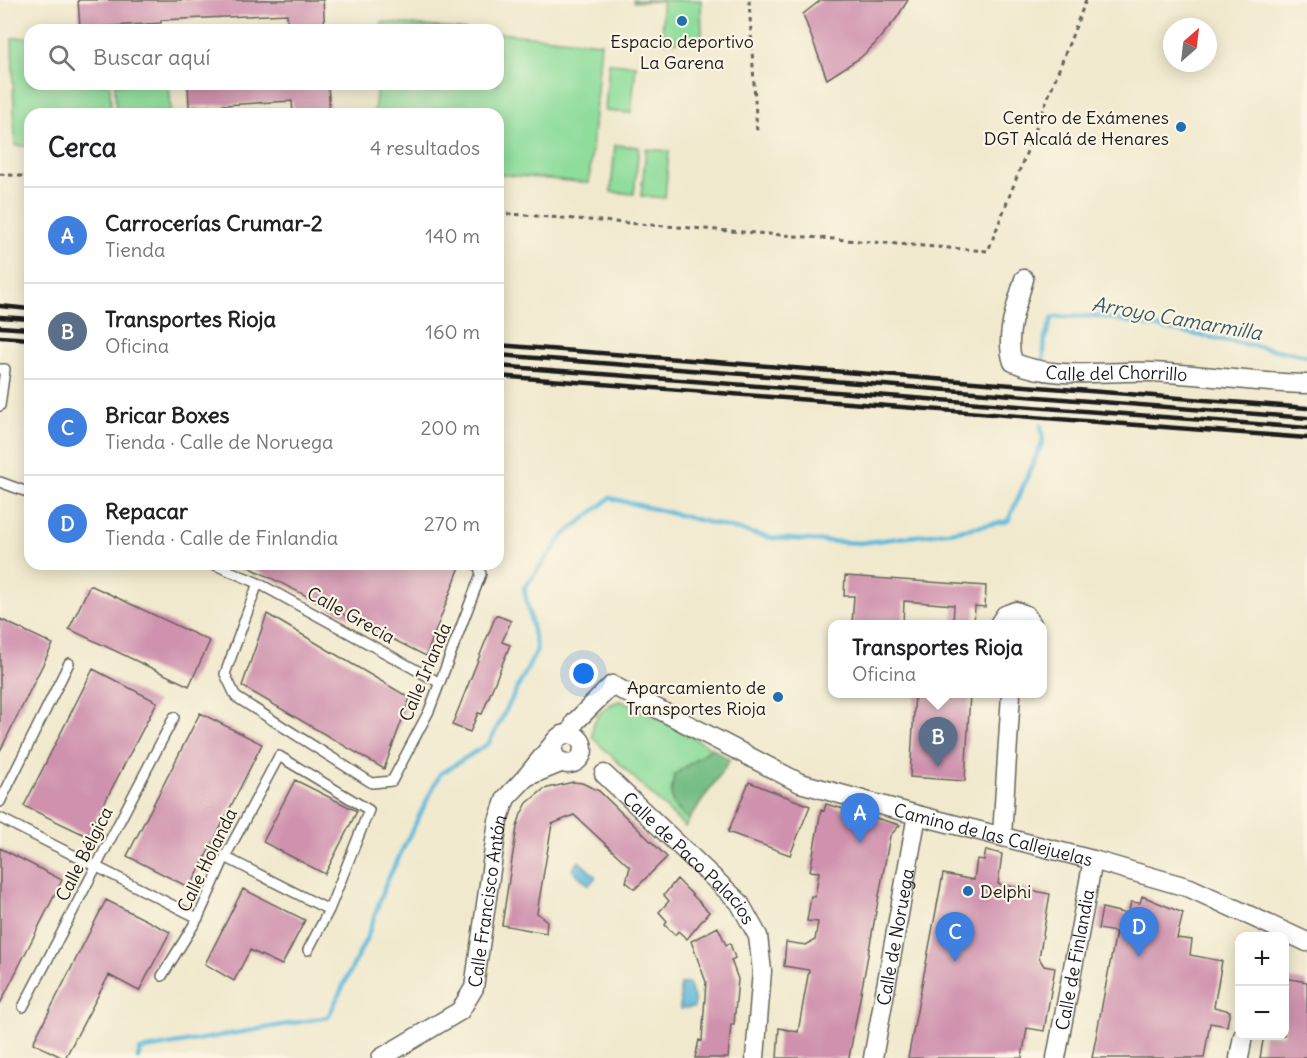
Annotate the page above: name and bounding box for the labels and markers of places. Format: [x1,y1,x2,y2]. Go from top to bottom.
marker: Espacio deportivo La Garena [675,14,689,28]
place label: Espacio deportivo La Garena [610,30,754,74]
place label: Centro de Exámenes DGT Alcalá de Henares [984,106,1169,150]
marker: Centro de Exámenes DGT Alcalá de Henares [1174,120,1188,134]
place label: Aparcamiento de Transportes Rioja [626,676,766,720]
marker: Aparcamiento de Transportes Rioja [771,690,785,704]
pin: B [918,718,958,767]
pin: A [840,794,880,843]
place label: Delphi [980,880,1031,903]
marker: Delphi [961,884,975,898]
pin: D [1120,908,1158,957]
pin: C [936,912,974,962]

